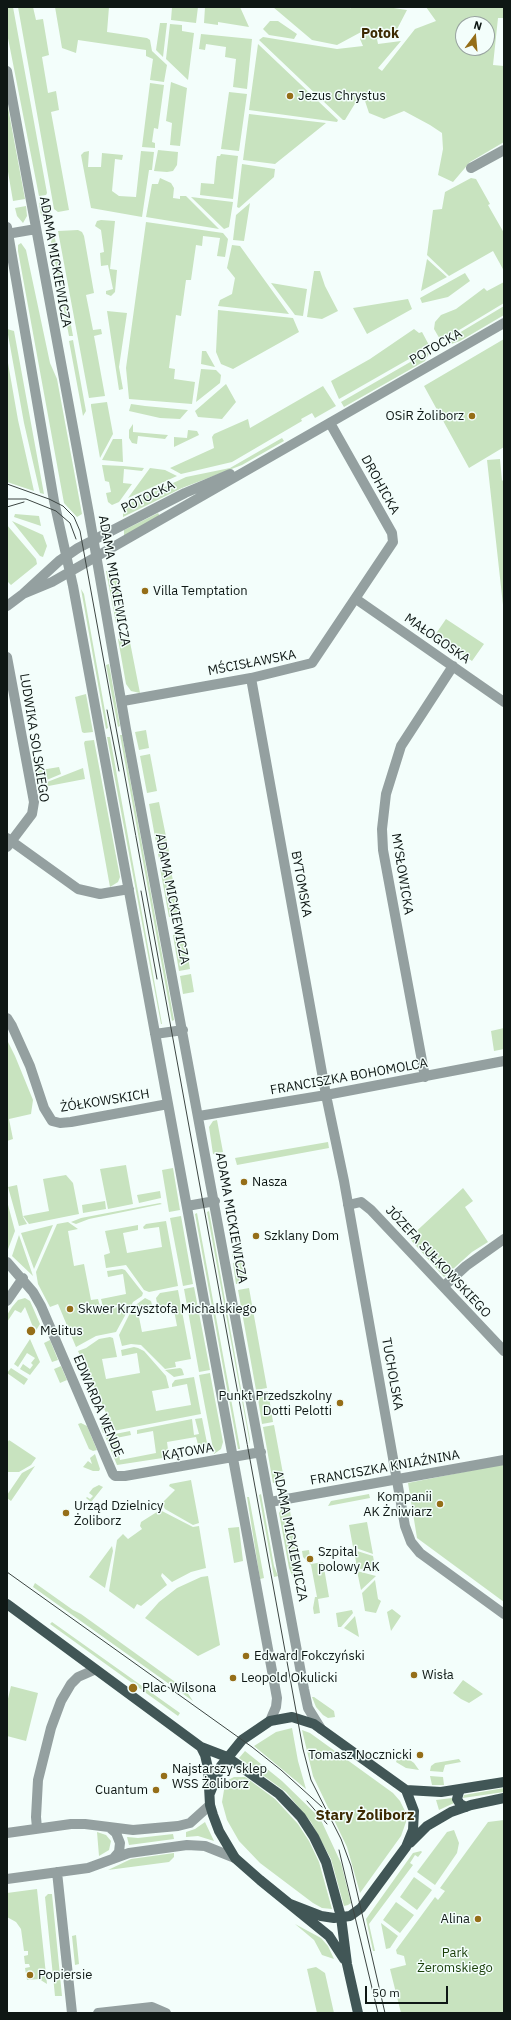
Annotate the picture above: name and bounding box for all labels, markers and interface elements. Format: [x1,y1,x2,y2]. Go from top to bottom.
north arrow [455,16,495,56]
text: N [472,18,484,33]
district label: Potok [361,26,399,42]
place label: Jezus Chrystus [298,88,386,104]
marker: Jezus Chrystus [285,91,295,101]
street label: ADAMA MICKIEWICZA [36,195,74,329]
street label: POTOCKA [407,326,465,368]
place label: OSiR Żoliborz [385,408,464,424]
marker: OSiR Żoliborz [467,411,477,421]
street label: DROHICKA [357,453,403,517]
street label: POTOCKA [119,477,177,517]
street label: ADAMA MICKIEWICZA [95,514,133,648]
place label: Villa Temptation [153,583,248,599]
marker: Villa Temptation [140,586,150,596]
street label: MAŁOGOSKA [401,611,473,667]
street label: MŚCISŁAWSKA [206,647,298,679]
street label: LUDWIKA SOLSKIEGO [16,672,52,804]
street label: ADAMA MICKIEWICZA [152,832,192,966]
street label: MYSŁOWICKA [388,832,416,916]
street label: BYTOMSKA [288,850,314,918]
street label: FRANCISZKA BOHOMOLCA [269,1055,429,1099]
street label: ŻÓŁKOWSKICH [59,1086,151,1116]
street label: ADAMA MICKIEWICZA [212,1151,250,1285]
place label: Nasza [252,1174,287,1190]
marker: Nasza [239,1177,249,1187]
street label: JÓZEFA SUŁKOWSKIEGO [382,1203,494,1321]
place label: Szklany Dom [264,1228,339,1244]
marker: Szklany Dom [251,1231,261,1241]
place label: Skwer Krzysztofa Michalskiego [78,1301,257,1317]
marker: Skwer Krzysztofa Michalskiego [65,1304,75,1314]
place label: Melitus [40,1323,83,1339]
marker: Melitus [25,1325,37,1337]
street label: TUCHOLSKA [378,1337,406,1411]
street label: EDWARDA WENDE [70,1353,126,1459]
place label: Punkt Przedszkolny Dotti Pelotti [218,1388,332,1419]
marker: Punkt Przedszkolny Dotti Pelotti [335,1398,345,1408]
street label: KĄTOWA [161,1440,215,1464]
street label: FRANCISZKA KNIAŹNINA [309,1447,461,1489]
street label: ADAMA MICKIEWICZA [270,1469,310,1603]
place label: Kompanii AK Żniwiarz [363,1489,432,1520]
place label: Urząd Dzielnicy Żoliborz [74,1498,164,1529]
marker: Kompanii AK Żniwiarz [435,1499,445,1509]
marker: Urząd Dzielnicy Żoliborz [61,1508,71,1518]
place label: Szpital polowy AK [318,1544,380,1575]
marker: Szpital polowy AK [305,1554,315,1564]
place label: Edward Fokczyński [254,1648,365,1664]
marker: Edward Fokczyński [241,1651,251,1661]
place label: Wisła [422,1667,454,1683]
place label: Leopold Okulicki [241,1670,337,1686]
marker: Wisła [409,1670,419,1680]
marker: Leopold Okulicki [228,1673,238,1683]
place label: Plac Wilsona [142,1680,216,1696]
marker: Plac Wilsona [127,1682,139,1694]
place label: Tomasz Nocznicki [308,1747,412,1763]
marker: Tomasz Nocznicki [415,1750,425,1760]
place label: Najstarszy sklep WSS Żoliborz [172,1761,267,1792]
marker: Najstarszy sklep WSS Żoliborz [159,1771,169,1781]
place label: Cuantum [95,1782,148,1798]
marker: Cuantum [151,1785,161,1795]
district label: Stary Żoliborz [315,1807,415,1825]
place label: Alina [441,1911,470,1927]
marker: Alina [473,1914,483,1924]
park label: Park Żeromskiego [417,1945,493,1976]
place label: Popiersie [38,1967,92,1983]
marker: Popiersie [25,1970,35,1980]
scale bar [367,1978,450,2004]
text: 50 m [372,1985,400,2000]

